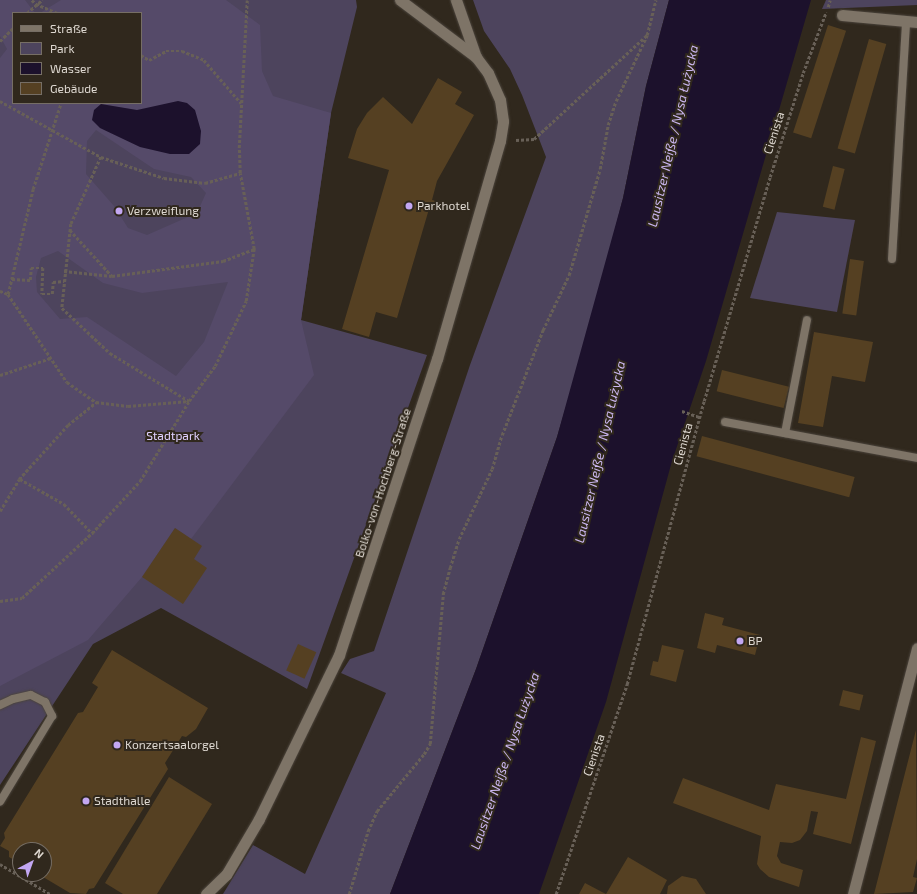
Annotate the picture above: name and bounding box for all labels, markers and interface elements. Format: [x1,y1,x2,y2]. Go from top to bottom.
legend [12,12,142,104]
text: Straße [50,21,87,35]
text: Park [50,41,75,55]
water label: Lausitzer Neiße / Nysa Łużycka [644,43,702,229]
text: Wasser [50,61,91,75]
text: Gebäude [50,81,98,95]
street label: Cienista [760,110,788,156]
place label: Parkhotel [417,199,470,213]
marker: Parkhotel [404,201,414,211]
place label: Verzweiflung [127,204,199,218]
marker: Verzweiflung [114,206,124,216]
water label: Lausitzer Neiße / Nysa Łużycka [571,359,629,545]
street label: Bolko-von-Hochberg-Straße [352,406,414,560]
street label: Cienista [670,421,696,467]
park label: Stadtpark [146,429,200,443]
place label: BP [748,634,763,648]
marker: BP [735,636,745,646]
water label: Lausitzer Neiße / Nysa Łużycka [467,670,543,852]
street label: Cienista [580,732,608,778]
place label: Konzertsaalorgel [125,738,219,752]
marker: Konzertsaalorgel [112,740,122,750]
place label: Stadthalle [94,794,150,808]
marker: Stadthalle [81,796,91,806]
north arrow [12,842,52,882]
text: N [32,846,47,861]

